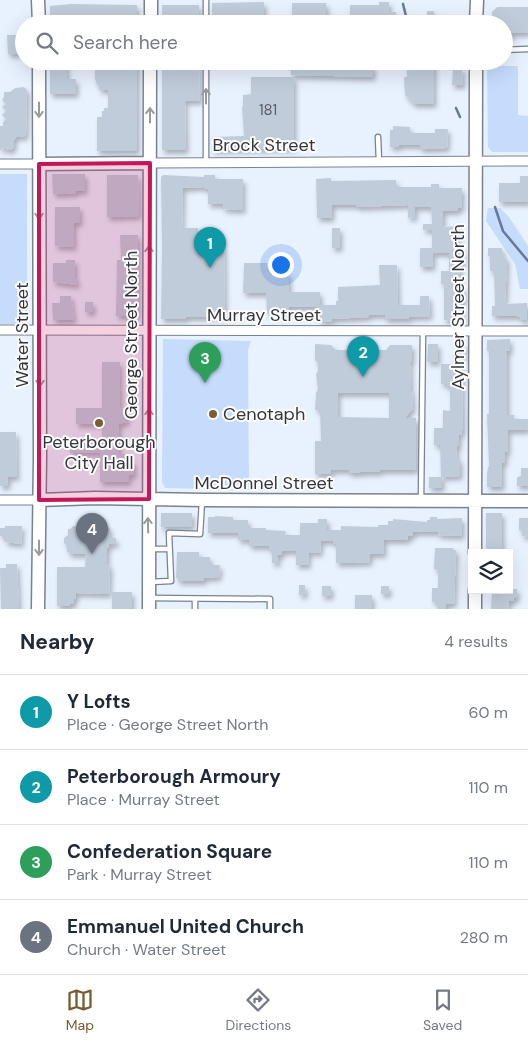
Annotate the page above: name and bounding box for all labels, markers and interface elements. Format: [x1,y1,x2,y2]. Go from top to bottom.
search box [15,15,513,70]
icon: search [33,29,61,57]
text: Search here [73,30,178,55]
one-way arrow [201,88,211,104]
house number: 181 [259,100,277,120]
one-way arrow [34,102,44,118]
one-way arrow [145,107,155,123]
street label: Brock Street [212,133,316,157]
one-way arrow [35,204,44,220]
street label: Aylmer Street North [446,224,470,390]
pin: 1 [194,227,226,268]
one-way arrow [144,245,154,262]
street label: George Street North [119,251,143,419]
your location [268,252,294,278]
street label: Water Street [10,282,34,388]
street label: Murray Street [207,303,321,327]
pin: 2 [347,336,379,377]
pin: 3 [189,342,221,383]
one-way arrow [35,371,45,387]
place label: Cenotaph [223,402,305,426]
one-way arrow [144,408,154,424]
marker: Cenotaph [207,408,219,420]
marker: Peterborough City Hall [93,417,105,429]
place label: Peterborough City Hall [42,430,156,475]
street label: McDonnel Street [194,471,334,495]
pin: 4 [76,513,108,554]
one-way arrow [143,518,153,534]
one-way arrow [34,540,44,556]
map controls [468,549,513,594]
button: layers [468,549,513,594]
text: Nearby [20,628,94,656]
text: 4 results [444,631,508,652]
text: Y Lofts [67,689,131,714]
text: 1 [33,702,39,723]
text: 60 m [468,702,508,723]
text: Place · George Street North [67,714,268,735]
text: Peterborough Armoury [67,764,281,789]
text: 2 [31,777,41,798]
text: 110 m [469,777,508,798]
text: Place · Murray Street [67,789,220,810]
text: Confederation Square [67,839,272,864]
text: 3 [31,852,41,873]
text: 110 m [469,852,508,873]
text: Park · Murray Street [67,864,212,885]
text: Emmanuel United Church [67,914,304,939]
text: 4 [31,927,41,948]
text: 280 m [460,927,508,948]
text: Church · Water Street [67,939,226,960]
tab: Map [66,986,94,1034]
tab: Directions [226,986,291,1034]
tab: Saved [423,986,462,1034]

